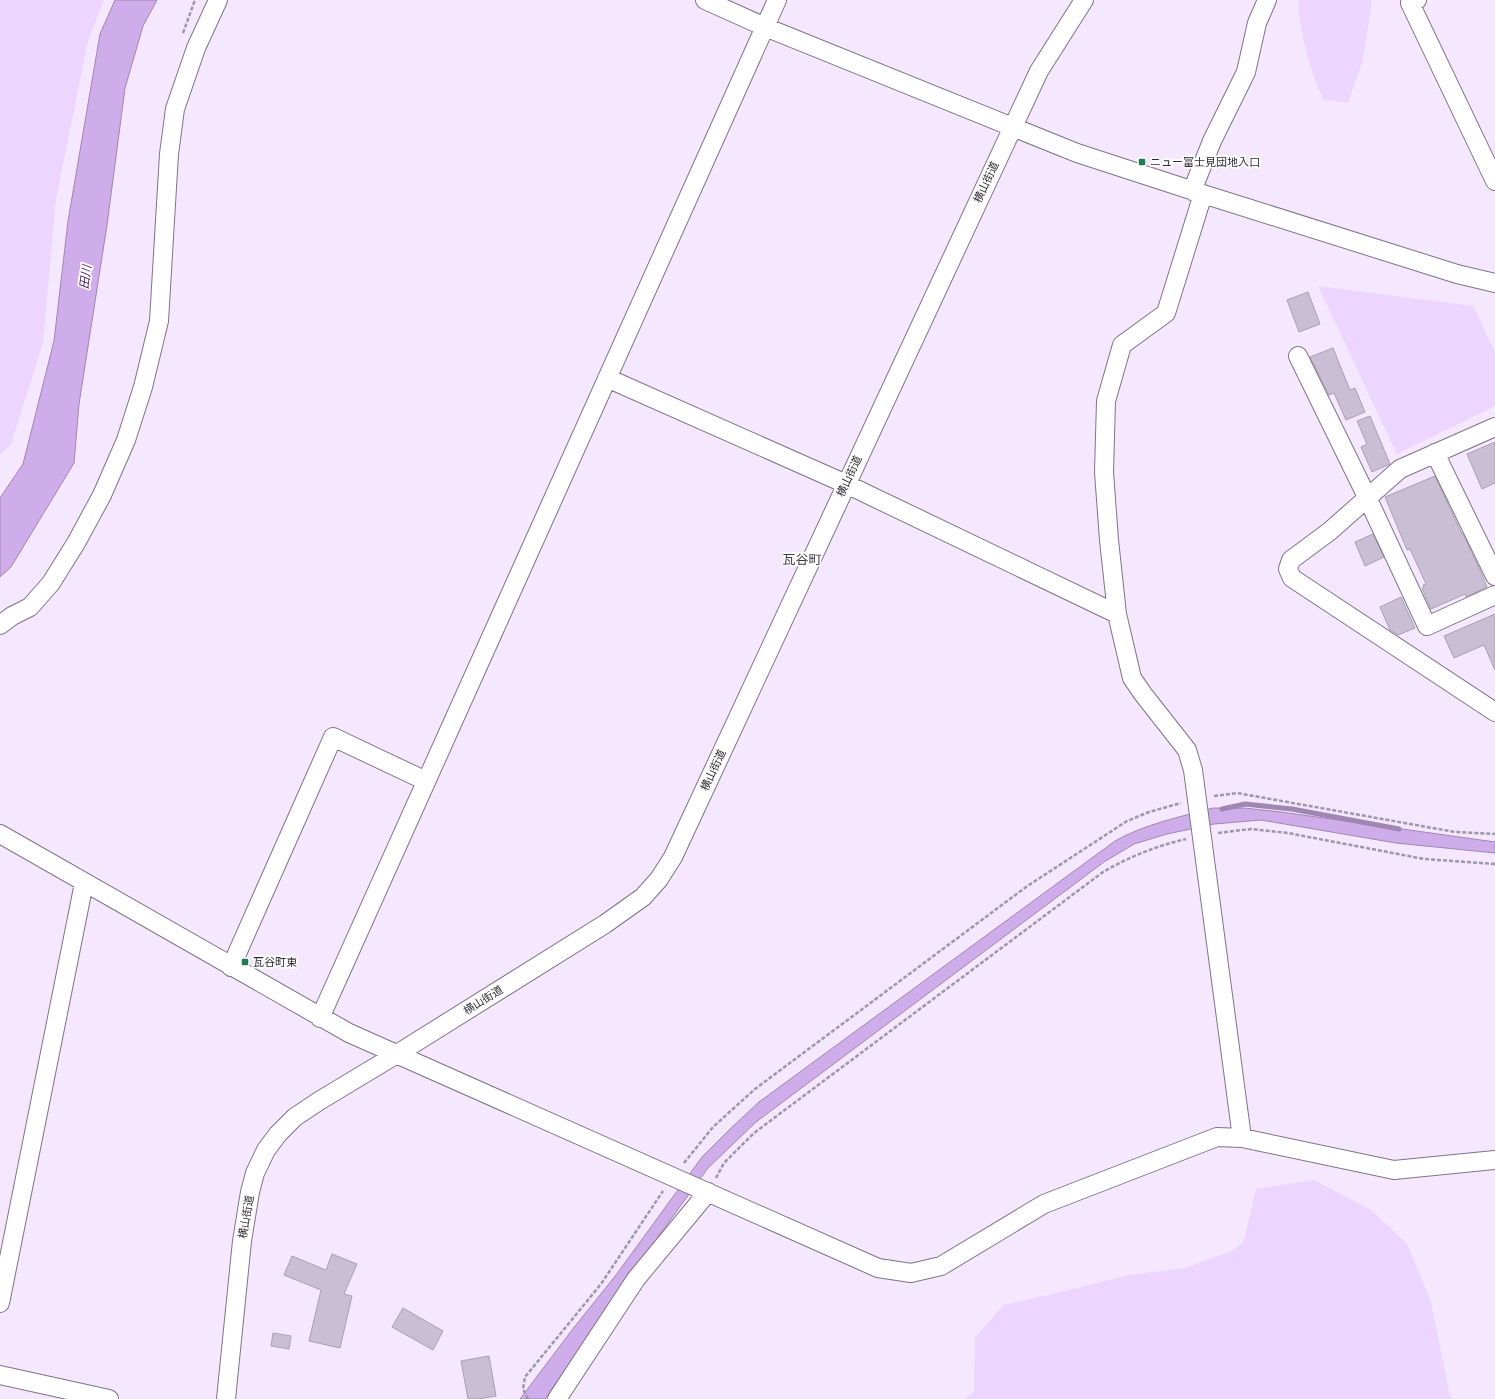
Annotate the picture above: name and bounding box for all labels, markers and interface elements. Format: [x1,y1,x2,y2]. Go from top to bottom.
place label: ニュー富士見団地入口 [1150,155,1260,169]
marker: ニュー富士見団地入口 [1137,157,1147,167]
street label: 横山街道 [970,159,1002,205]
water label: 田川 [76,262,94,290]
street label: 横山街道 [833,453,865,499]
district label: 瓦谷町 [782,551,822,568]
street label: 横山街道 [697,747,729,793]
place label: 瓦谷町東 [253,955,297,969]
marker: 瓦谷町東 [240,957,250,967]
street label: 横山街道 [461,982,505,1018]
street label: 横山街道 [235,1194,257,1240]

